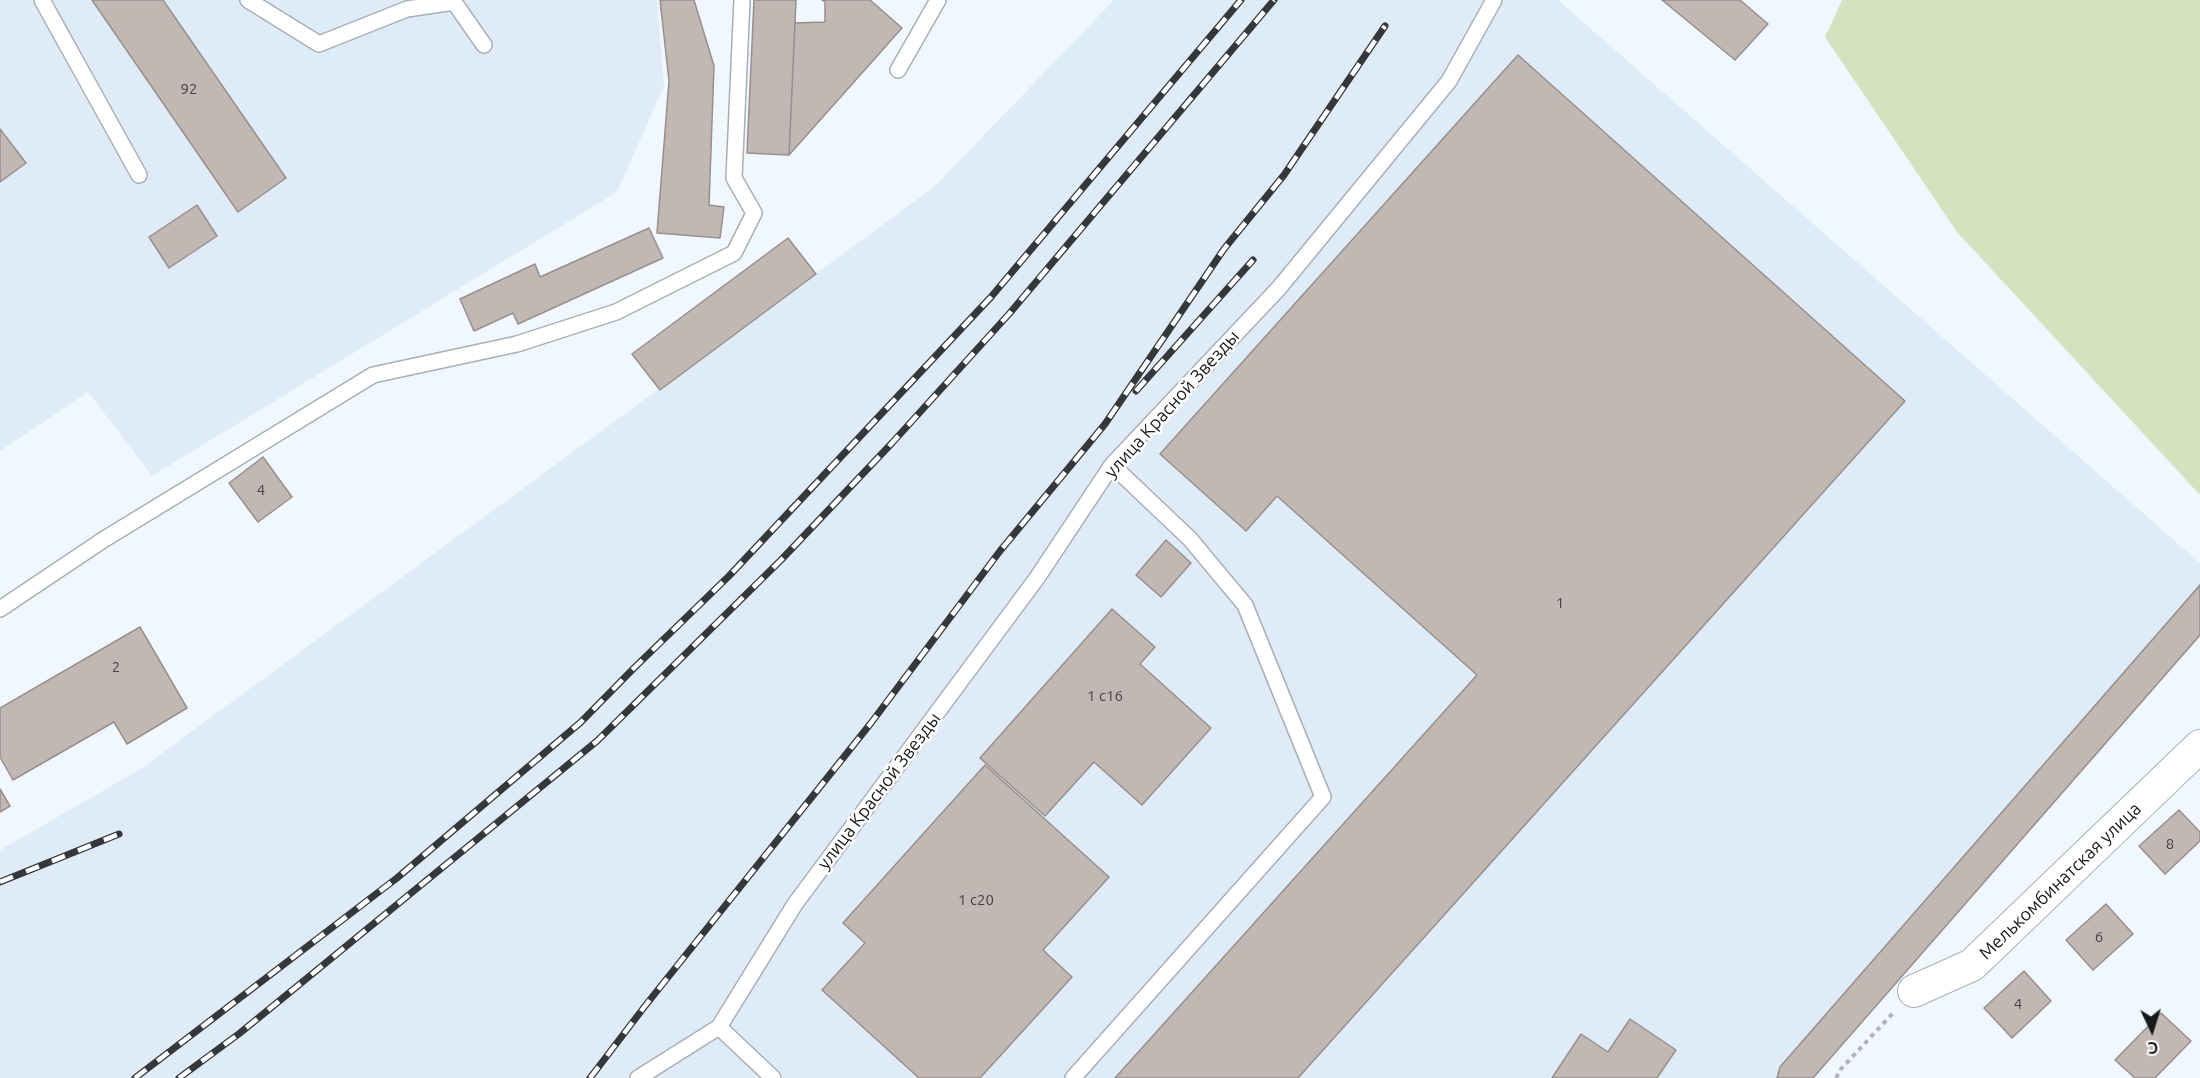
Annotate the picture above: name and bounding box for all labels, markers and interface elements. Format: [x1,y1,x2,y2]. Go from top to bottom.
house number: 92 [181,80,197,98]
street label: улица Красной Звезды [1100,326,1244,482]
house number: 4 [257,481,265,499]
house number: 1 [1556,594,1564,612]
house number: 2 [112,658,120,676]
house number: 1 с16 [1087,687,1123,705]
street label: улица Красной Звезды [813,708,945,874]
street label: Мелькомбинатская улица [1975,798,2145,964]
house number: 8 [2166,835,2174,853]
house number: 1 с20 [958,891,994,909]
house number: 6 [2095,928,2103,946]
house number: 4 [2014,995,2022,1013]
north arrow [2122,1000,2182,1060]
text: С [2148,1039,2159,1057]

